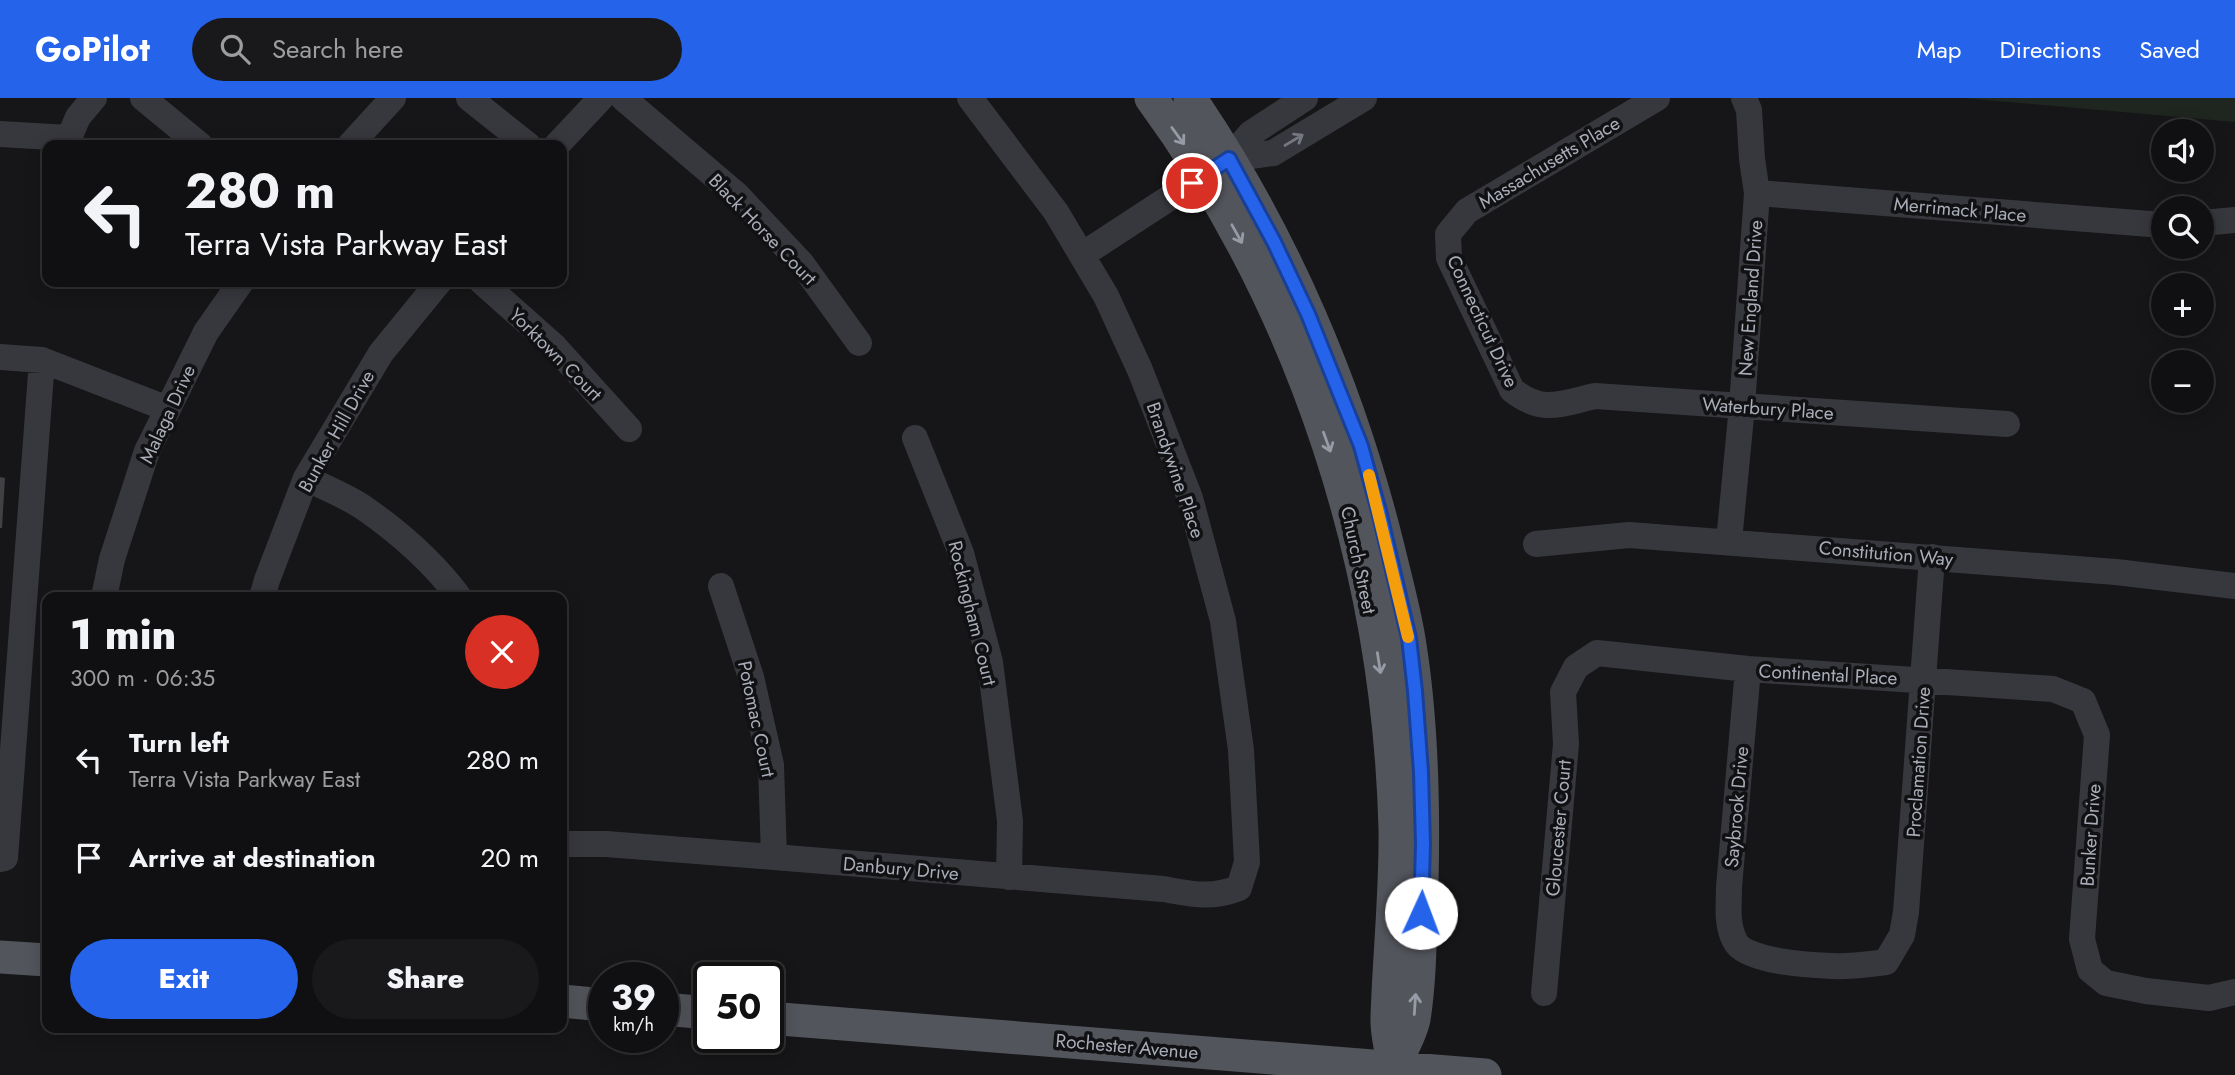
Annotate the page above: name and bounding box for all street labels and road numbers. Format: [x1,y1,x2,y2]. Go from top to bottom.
street label: Massachusetts Place [1473,109,1625,215]
street label: Black Horse Court [702,168,823,291]
street label: Merrimack Place [1893,190,2028,229]
street label: New England Drive [1732,219,1769,377]
street label: Connecticut Drive [1440,251,1525,392]
street label: Yorktown Court [503,302,609,407]
street label: Malaga Drive [133,360,202,468]
street label: Bunker Hill Drive [292,365,381,497]
street label: Waterbury Place [1701,390,1835,427]
street label: Brandywine Place [1140,399,1211,542]
street label: Church Street [1334,504,1383,617]
street label: Constitution Way [1818,534,1955,573]
street label: Rockingham Court [941,538,1004,689]
street label: Continental Place [1758,657,1898,692]
street label: Potomac Court [731,658,782,780]
street label: Proclamation Drive [1900,686,1937,838]
street label: Saybrook Drive [1718,745,1755,869]
street label: Gloucester Court [1539,758,1578,897]
street label: Bunker Drive [2073,783,2108,887]
street label: Danbury Drive [842,850,960,887]
street label: Rochester Avenue [1054,1027,1200,1066]

